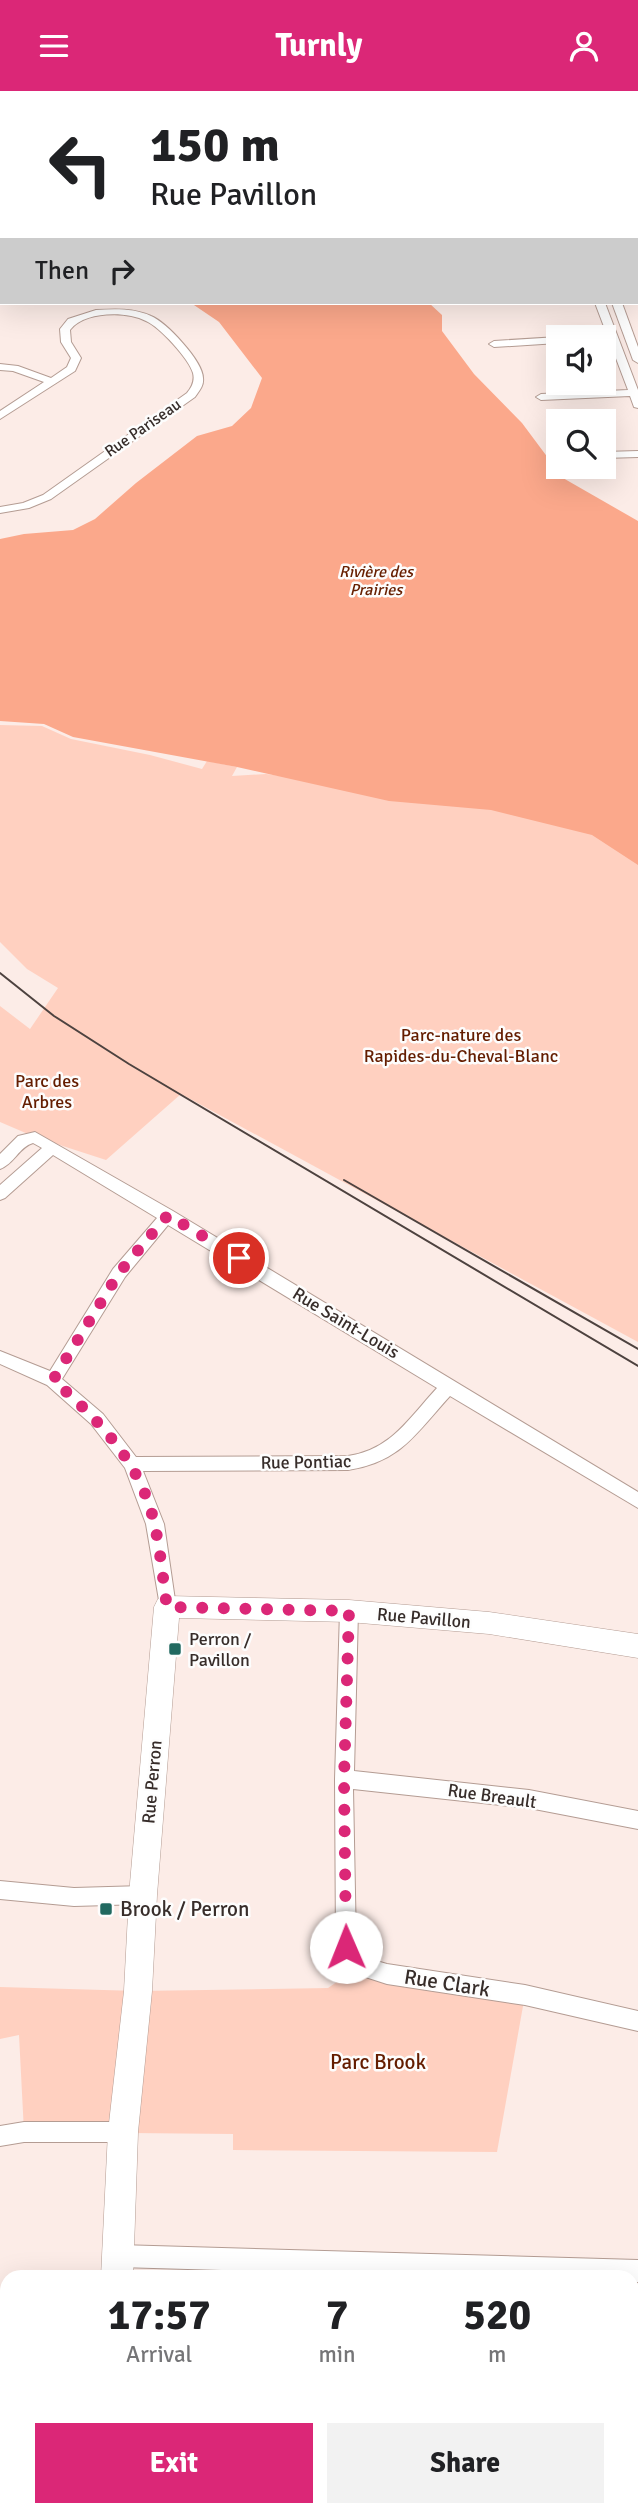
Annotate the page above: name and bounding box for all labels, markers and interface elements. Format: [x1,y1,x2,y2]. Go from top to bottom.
text: Turnly [276,26,362,65]
icon: menu [35,27,73,65]
icon: person [565,27,603,65]
text: 150 m [150,115,280,175]
icon: left [35,119,126,210]
text: Rue Pavillon [150,175,317,214]
icon: right [103,252,141,290]
text: Then [35,255,89,287]
map controls [546,325,616,479]
button: sound [546,325,616,395]
street label: Rue Pariseau [101,394,185,462]
button: search [546,409,616,479]
water label: Rivière des Prairies [339,562,415,600]
park label: Parc-nature des Rapides-du-Cheval-Blanc [364,1024,558,1067]
park label: Parc des Arbres [15,1070,79,1113]
pin [209,1228,269,1288]
icon: arrive [220,1239,258,1277]
street label: Rue Saint-Louis [289,1283,403,1364]
street label: Rue Pontiac [260,1450,352,1474]
street label: Rue Pavillon [376,1603,472,1633]
place label: Perron / Pavillon [189,1628,252,1671]
marker: Perron / Pavillon [167,1641,183,1657]
street label: Rue Perron [137,1739,167,1825]
street label: Rue Breault [446,1779,538,1813]
place label: Brook / Perron [120,1896,249,1922]
marker: Brook / Perron [98,1901,114,1917]
position arrow [309,1910,383,1984]
street label: Rue Clark [402,1963,492,2003]
park label: Parc Brook [330,2049,426,2075]
text: 17:57 [108,2290,211,2341]
text: 7 [326,2290,348,2341]
text: 520 [463,2290,531,2341]
text: Arrival [126,2340,192,2369]
text: min [318,2340,356,2369]
text: m [488,2340,506,2369]
button: Exit [35,2423,313,2503]
button: Share [327,2423,604,2503]

